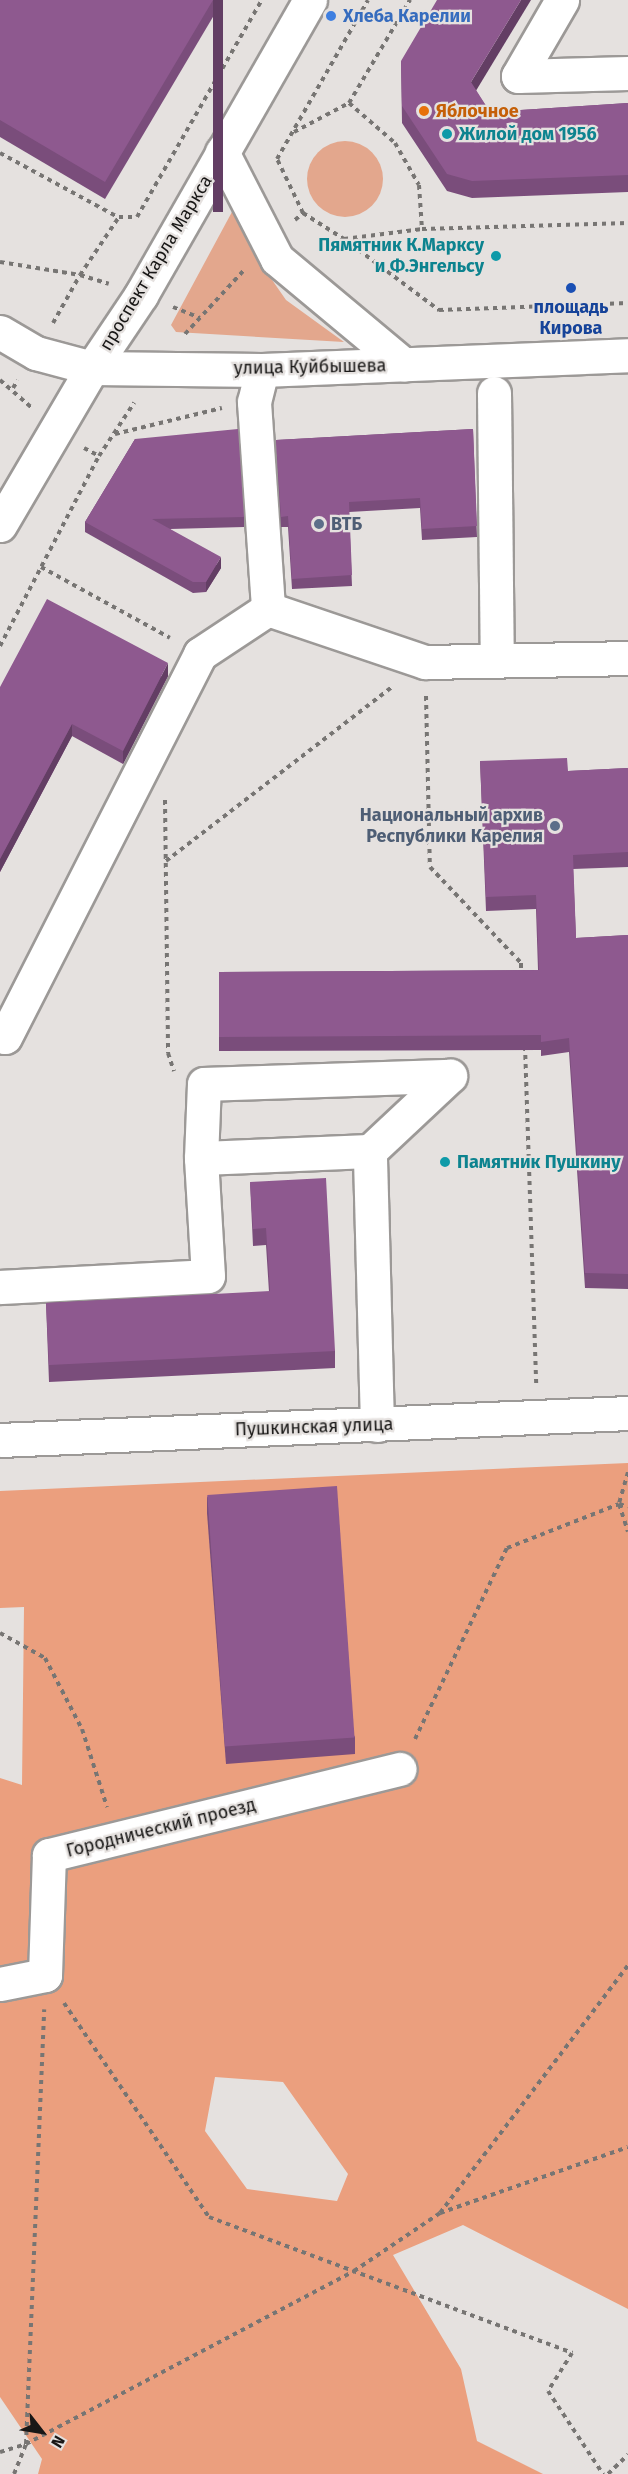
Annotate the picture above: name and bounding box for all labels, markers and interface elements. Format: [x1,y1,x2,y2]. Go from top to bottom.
place label: Хлеба Карелии [343,5,471,27]
marker: Хлеба Карелии [324,9,338,23]
place label: Яблочное [436,100,519,122]
marker: Яблочное [417,104,431,118]
place label: Жилой дом 1956 [459,123,597,145]
marker: Жилой дом 1956 [440,127,454,141]
street label: проспект Карла Маркса [95,171,217,355]
place label: Пямятник К.Марксу и Ф.Энгельсу [318,235,484,278]
marker: Пямятник К.Марксу и Ф.Энгельсу [489,249,503,263]
marker: площадь Кирова [564,281,578,295]
place label: площадь Кирова [534,297,608,340]
street label: улица Куйбышева [234,355,386,379]
place label: ВТБ [331,513,362,535]
marker: ВТБ [312,517,326,531]
place label: Национальный архив Республики Карелия [360,805,543,848]
marker: Национальный архив Республики Карелия [548,819,562,833]
place label: Памятник Пушкину [457,1151,620,1173]
marker: Памятник Пушкину [438,1155,452,1169]
street label: Пушкинская улица [234,1413,394,1441]
street label: Городнический проезд [64,1794,258,1862]
north arrow [12,2402,72,2462]
text: N [47,2432,69,2451]

